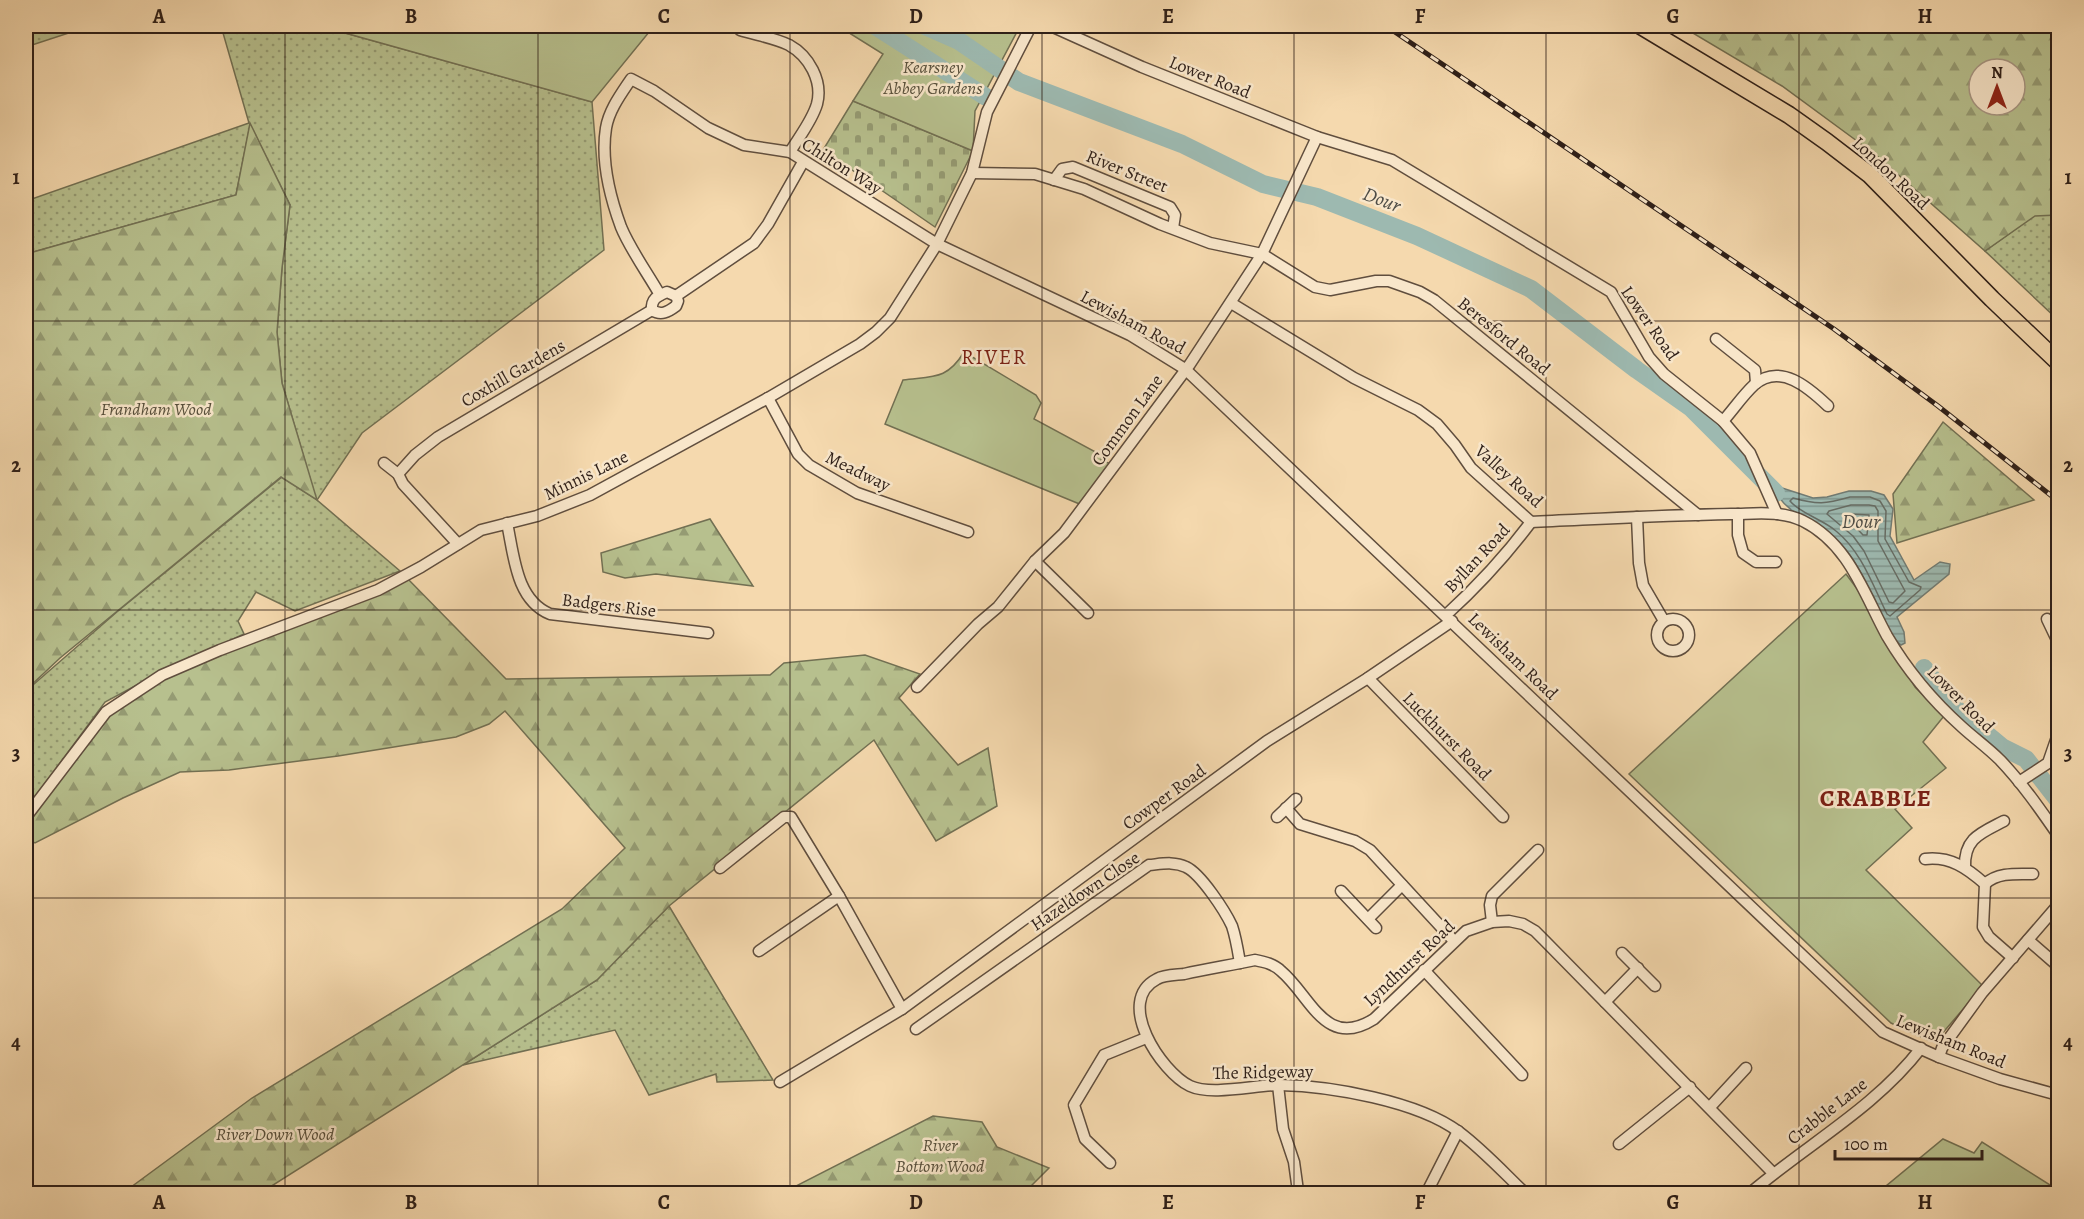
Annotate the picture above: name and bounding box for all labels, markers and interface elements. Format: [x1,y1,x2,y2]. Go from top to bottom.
text: A [152,3,166,30]
text: B [405,3,417,30]
text: C [658,3,670,30]
text: D [909,3,923,30]
text: E [1162,3,1174,30]
text: F [1415,3,1426,30]
text: G [1666,3,1680,30]
text: H [1918,3,1933,30]
street label: Lower Road [1166,50,1255,104]
park label: Kearsney Abbey Gardens [883,55,982,100]
north arrow [1967,57,2027,117]
text: N [1991,62,2003,84]
street label: London Road [1847,131,1935,215]
street label: Chilton Way [797,132,887,201]
street label: River Street [1082,144,1172,198]
text: 1 [12,164,20,191]
text: 1 [2064,164,2072,191]
water label: Dour [1359,180,1406,219]
street label: Lower Road [1615,281,1685,365]
street label: Lewisham Road [1076,284,1190,360]
street label: Beresford Road [1453,291,1556,381]
street label: Coxhill Gardens [456,333,570,413]
district label: RIVER [961,343,1027,371]
street label: Common Lane [1086,369,1168,471]
park label: Frandham Wood [100,397,212,421]
street label: Valley Road [1469,438,1548,513]
street label: Minnis Lane [540,444,632,506]
street label: Meadway [822,445,895,497]
text: 2 [11,452,21,479]
text: 2 [2063,452,2073,479]
water label: Dour [1842,508,1881,535]
street label: Byllan Road [1439,518,1516,598]
street label: Badgers Rise [561,587,657,623]
street label: Lewisham Road [1463,607,1563,705]
street label: Lower Road [1922,660,2000,738]
street label: Luckhurst Road [1398,687,1497,786]
text: 3 [12,740,20,767]
text: 3 [2064,740,2072,767]
street label: Cowper Road [1117,758,1211,835]
district label: CRABBLE [1820,782,1932,814]
street label: Hazeldown Close [1026,846,1144,936]
street label: Lyndhurst Road [1358,914,1460,1012]
street label: Lewisham Road [1893,1008,2010,1074]
text: 4 [11,1029,21,1056]
text: 4 [2063,1029,2073,1056]
street label: The Ridgeway [1213,1059,1314,1085]
street label: Crabble Lane [1782,1072,1872,1150]
park label: River Down Wood [216,1122,335,1146]
scale bar [1835,1123,1982,1161]
text: 100 m [1844,1132,1888,1156]
park label: River Bottom Wood [896,1133,985,1178]
text: A [152,1189,166,1216]
text: B [405,1189,417,1216]
text: C [658,1189,670,1216]
text: D [909,1189,923,1216]
text: E [1162,1189,1174,1216]
text: F [1415,1189,1426,1216]
text: G [1666,1189,1680,1216]
text: H [1918,1189,1933,1216]

